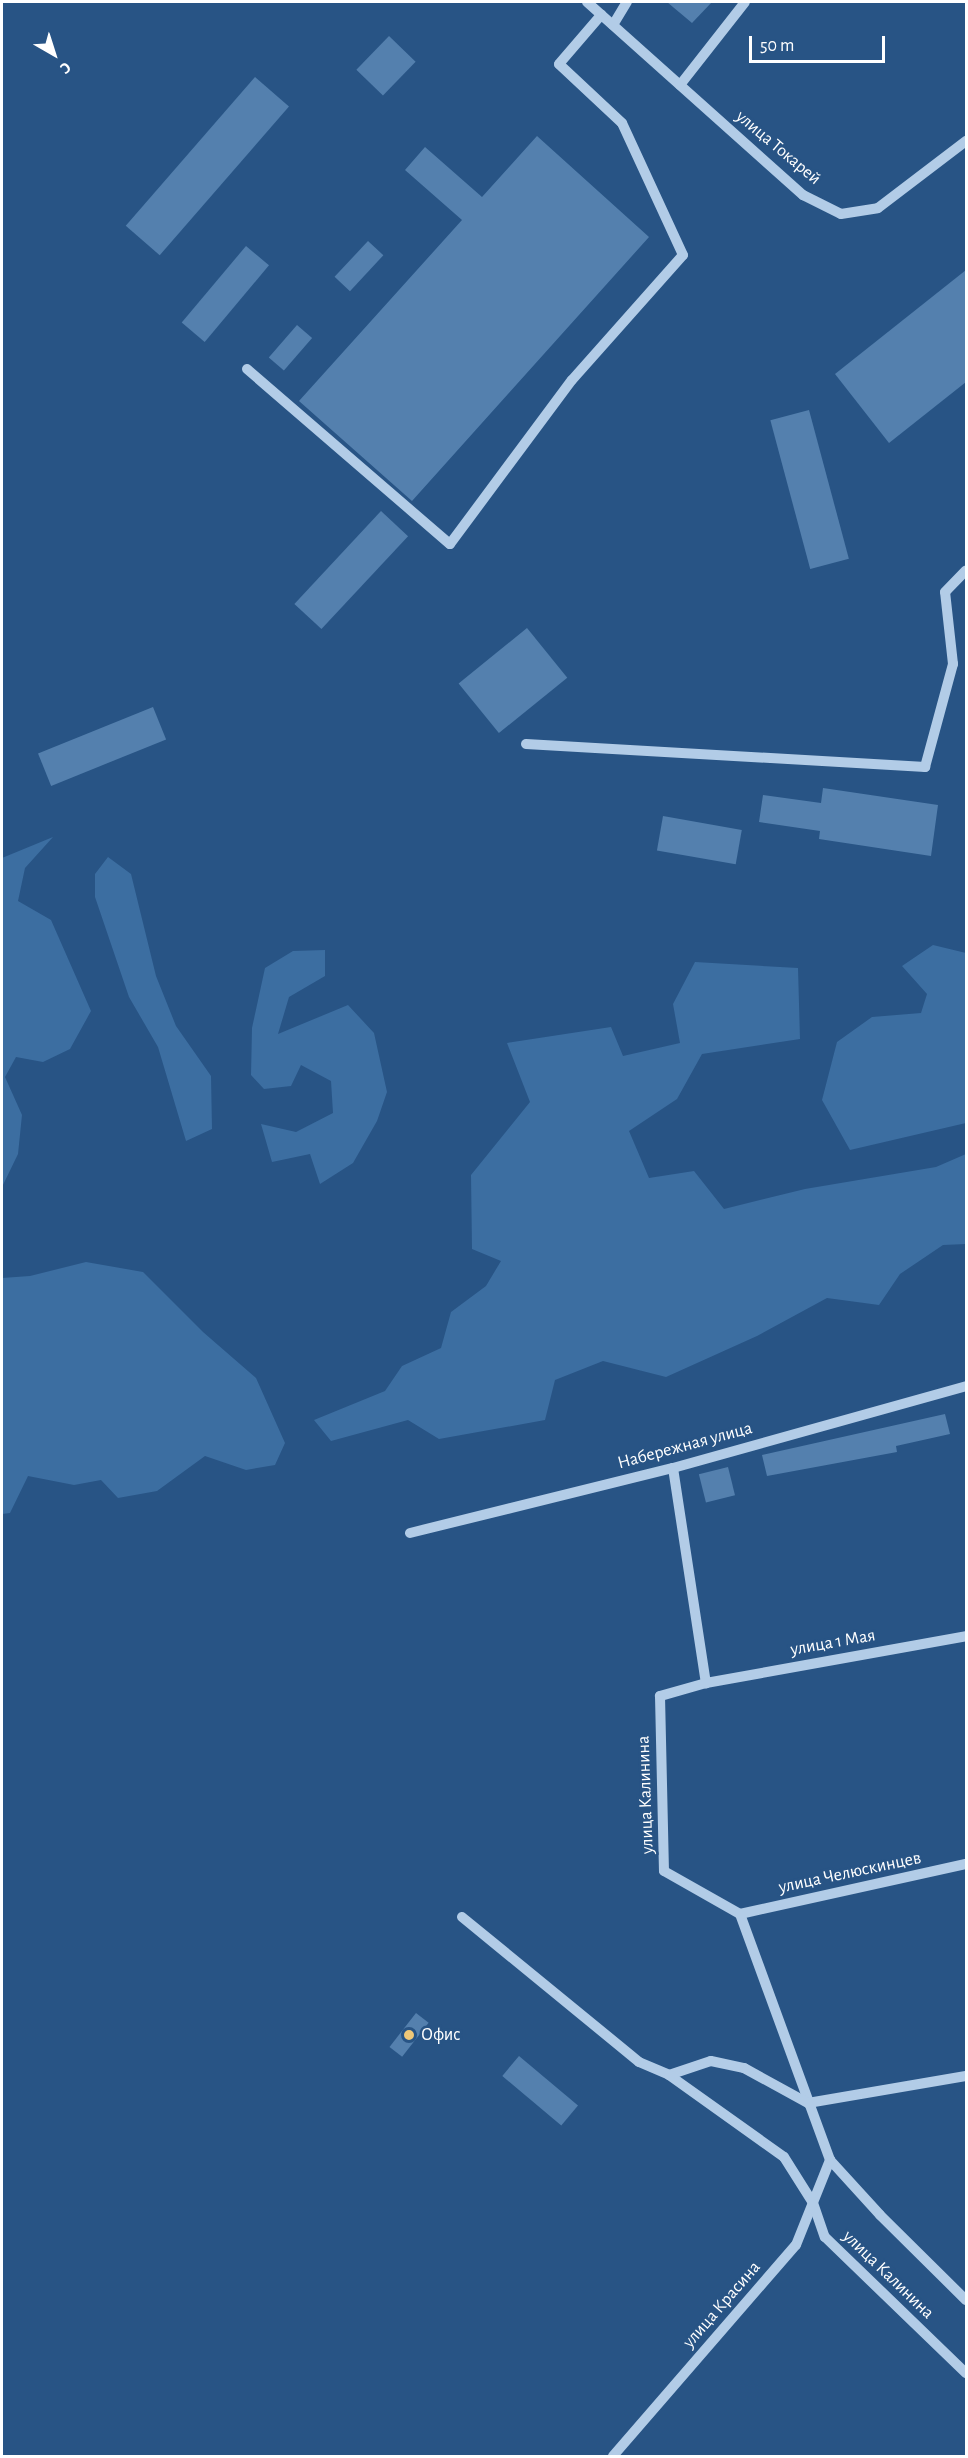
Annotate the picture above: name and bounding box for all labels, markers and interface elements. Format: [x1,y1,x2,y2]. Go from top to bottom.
north arrow [24,24,84,84]
scale bar [752,24,888,62]
text: 50 m [760,37,794,55]
text: С [57,59,74,77]
street label: улица Токарей [731,106,825,190]
street label: Набережная улица [615,1418,755,1474]
street label: улица 1 Мая [789,1625,877,1661]
street label: улица Калинина [633,1735,659,1855]
street label: улица Челюскинцев [777,1847,923,1899]
place label: Офис [421,2024,461,2046]
marker: Офис [402,2028,416,2042]
street label: улица Калинина [838,2226,938,2324]
street label: улица Красина [679,2257,765,2353]

